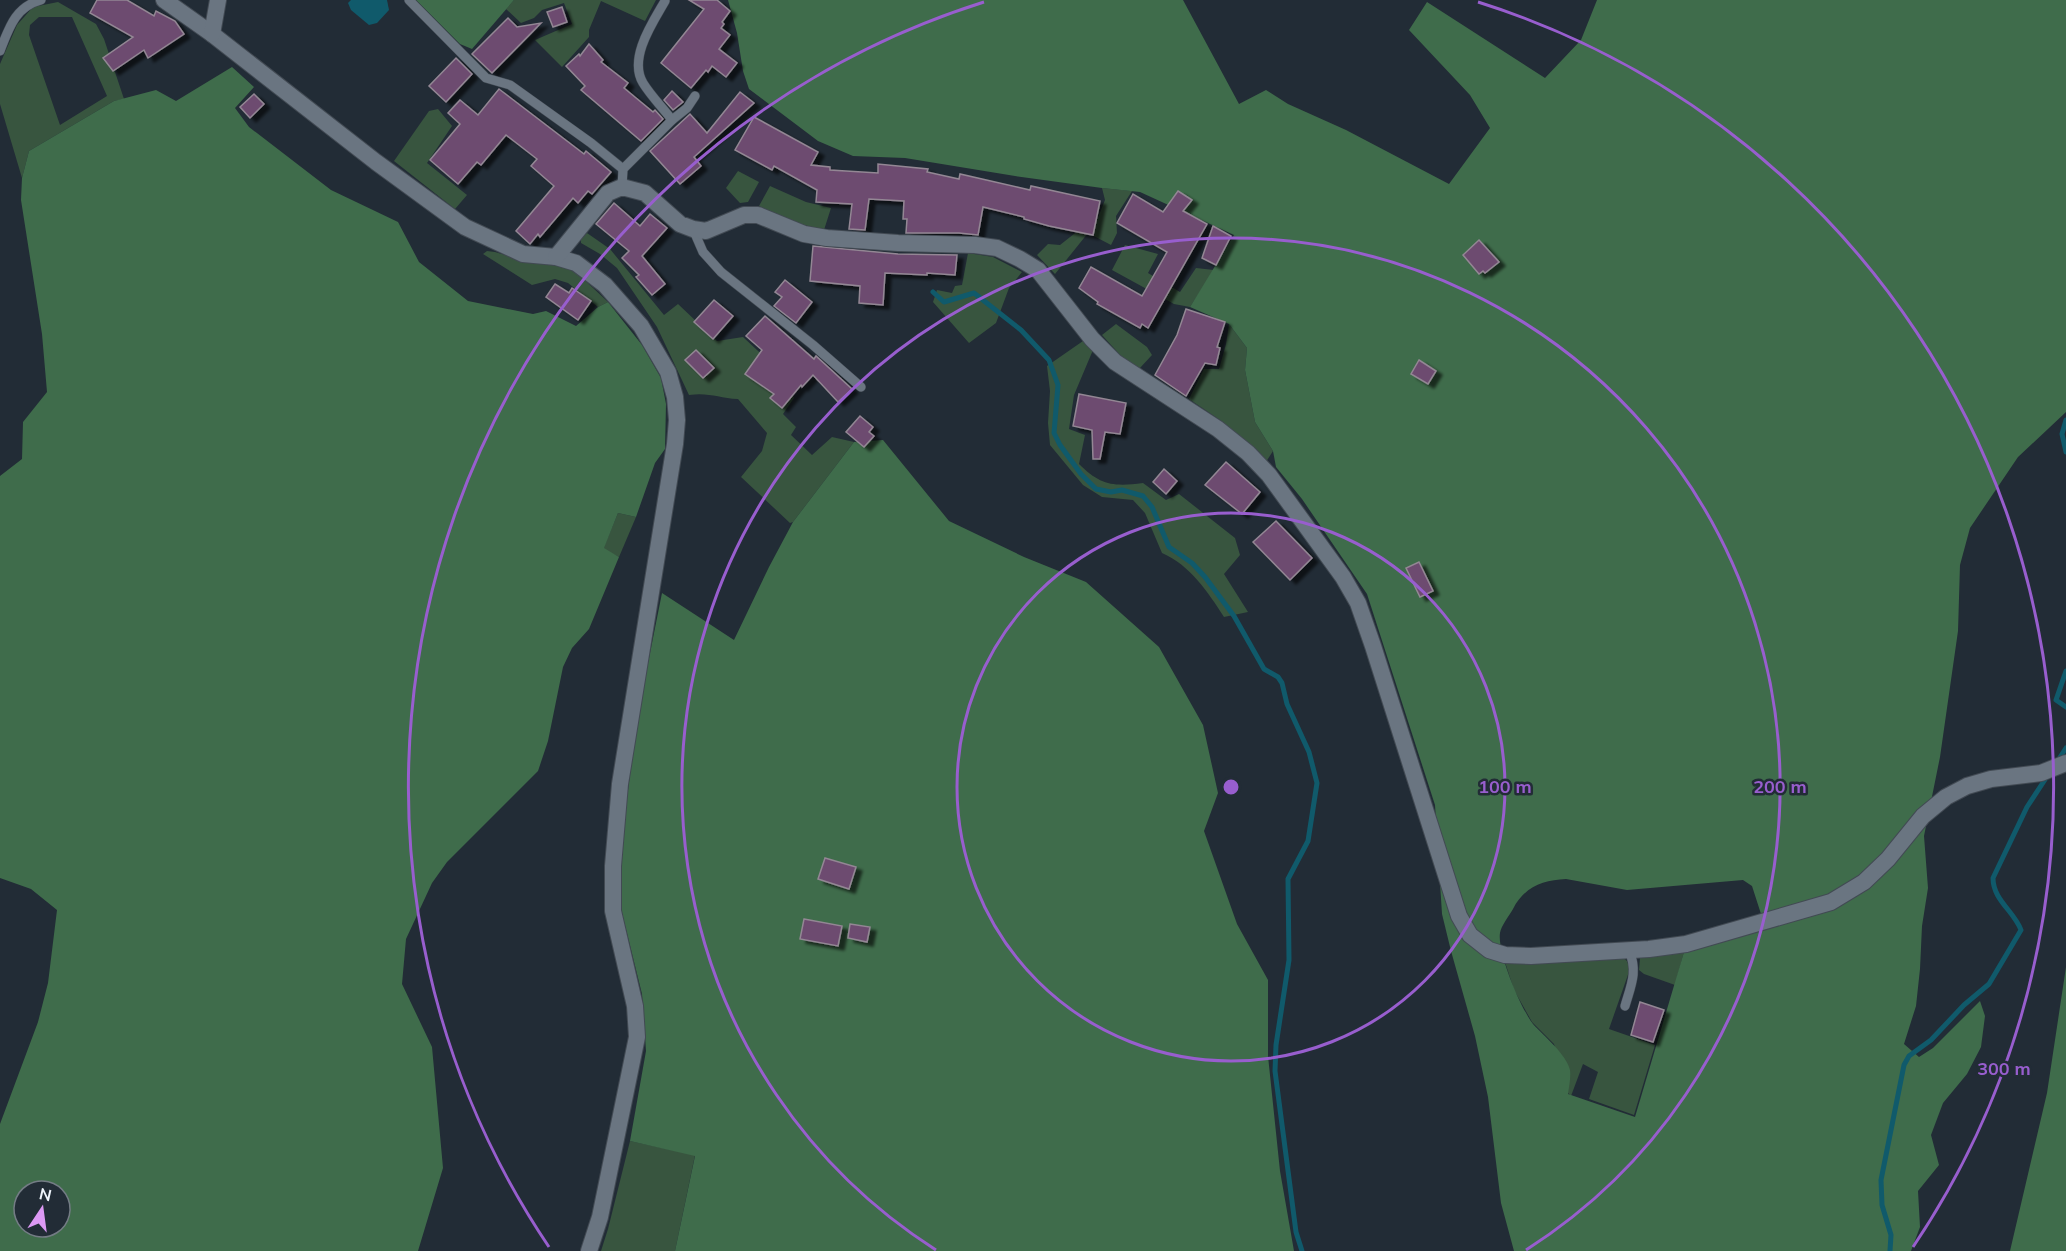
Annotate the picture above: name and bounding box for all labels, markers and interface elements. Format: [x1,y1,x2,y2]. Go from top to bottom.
text: 100 m [1478,775,1532,798]
text: 200 m [1753,775,1807,798]
centre of rings [1221,777,1241,797]
text: 300 m [1977,1057,2031,1080]
north arrow [12,1179,72,1239]
text: N [37,1183,54,1205]

